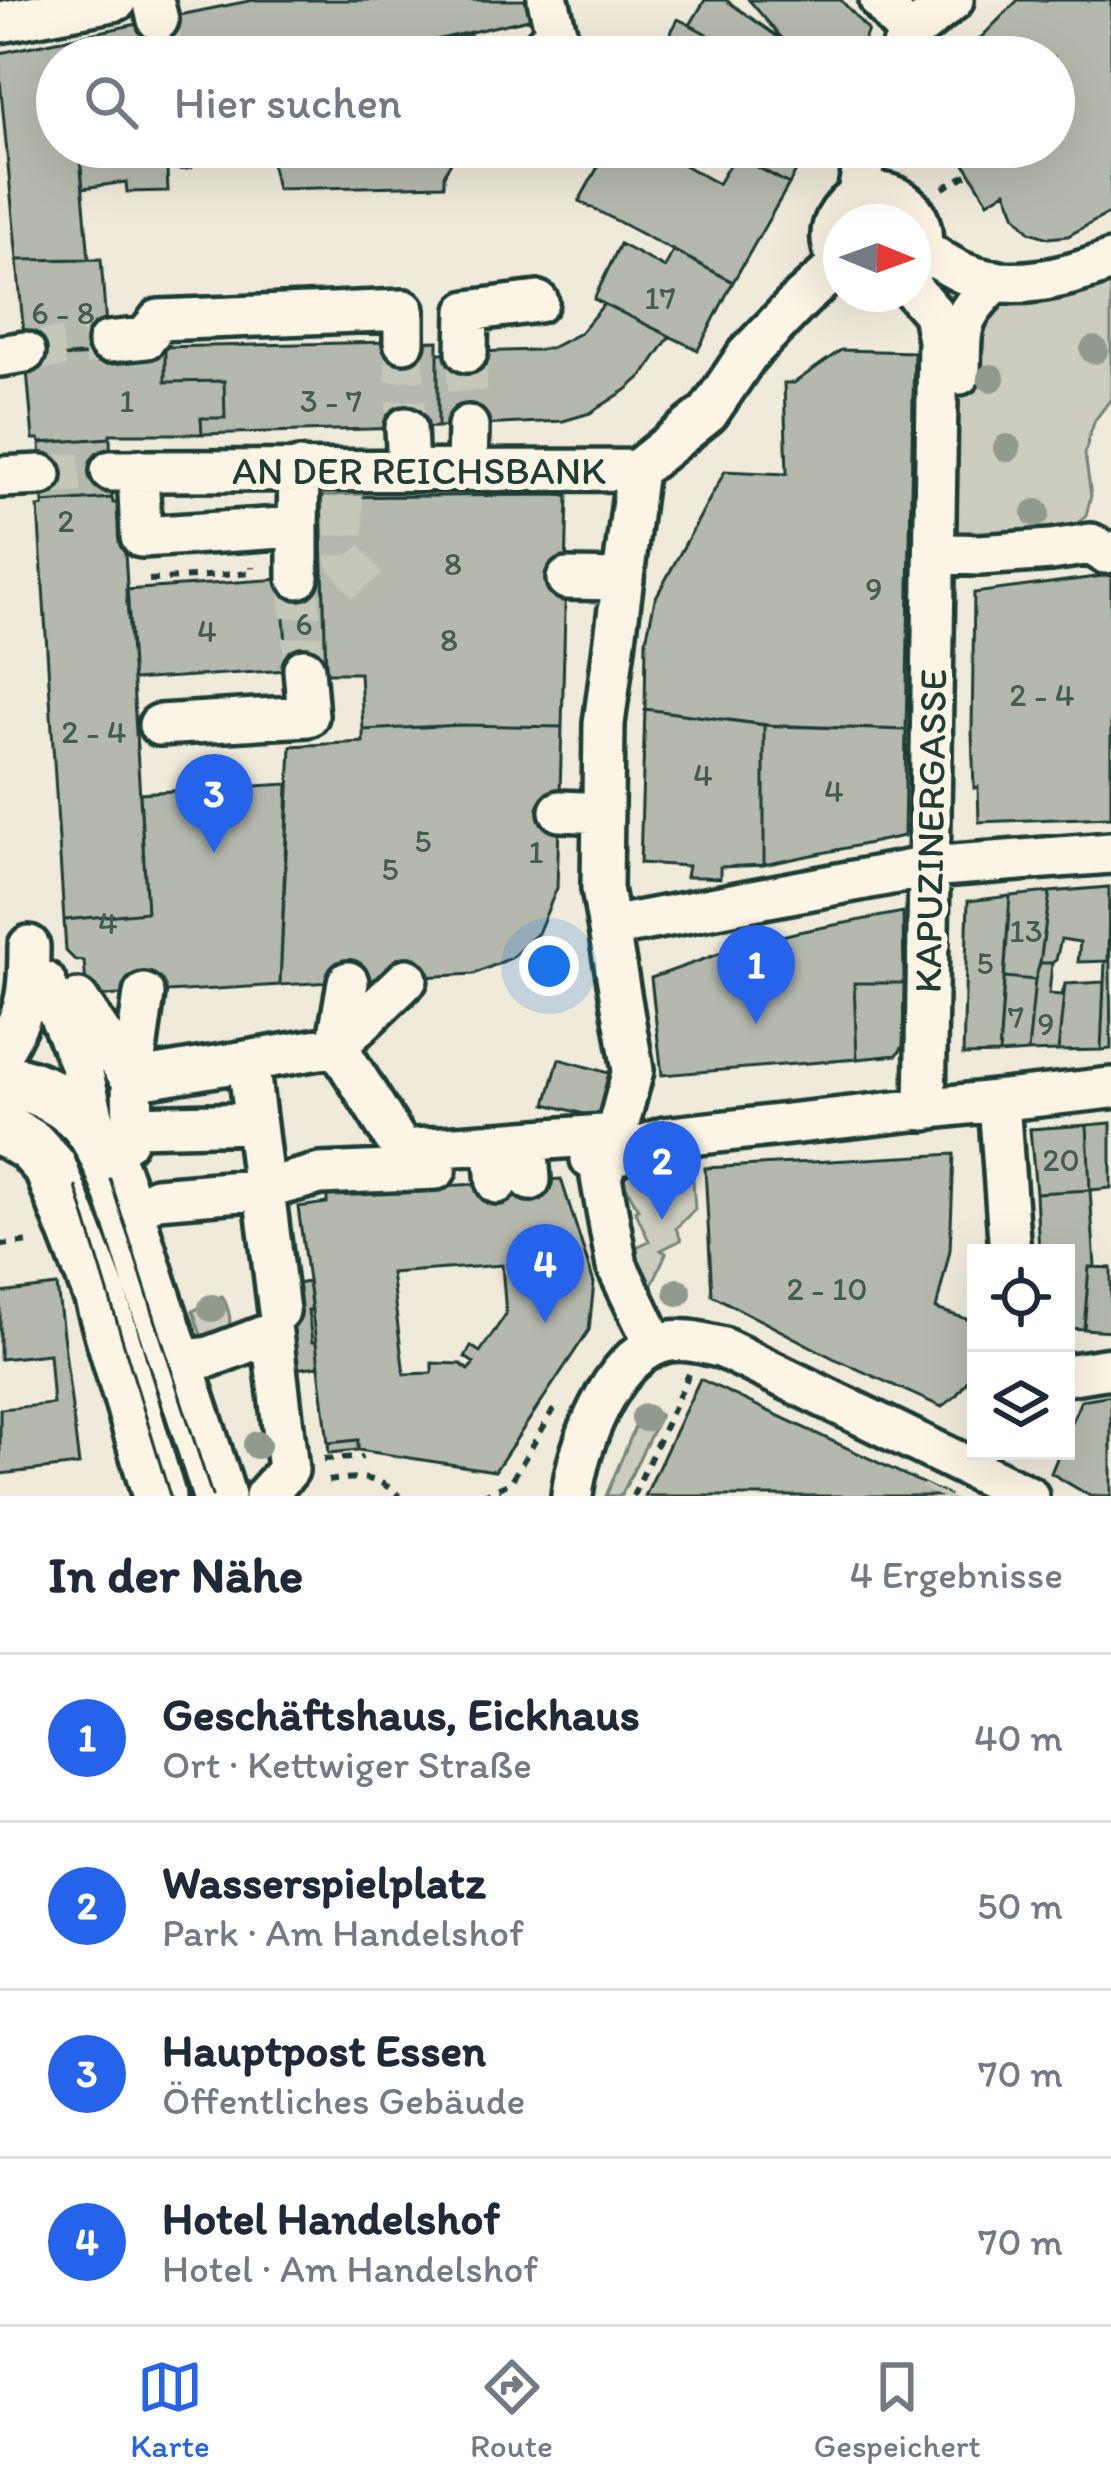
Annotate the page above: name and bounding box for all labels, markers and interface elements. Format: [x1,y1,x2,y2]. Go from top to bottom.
search box [36,36,1075,168]
icon: search [78,69,144,135]
text: Hier suchen [174,75,402,129]
north arrow [823,204,931,312]
house number: 17 [644,278,676,317]
house number: 6 - 8 [31,293,95,332]
house number: 1 [119,381,135,420]
house number: 3 - 7 [300,381,362,420]
street label: AN DER REICHSBANK [232,447,606,494]
house number: 2 [57,501,75,540]
house number: 8 [444,544,462,583]
house number: 9 [865,569,883,608]
house number: 6 [295,604,313,643]
house number: 4 [197,611,217,650]
house number: 8 [440,620,458,659]
street label: KAPUZINERGASSE [904,669,956,993]
house number: 2 - 4 [1009,675,1075,714]
house number: 2 - 4 [61,712,127,751]
pin: 3 [175,754,253,853]
house number: 4 [693,755,713,794]
house number: 4 [824,771,844,810]
house number: 5 [414,821,432,860]
house number: 1 [528,832,544,871]
house number: 5 [381,849,399,888]
house number: 4 [98,903,118,942]
house number: 13 [1009,911,1043,950]
pin: 1 [717,925,795,1024]
your location [519,936,579,996]
house number: 5 [976,943,994,982]
house number: 7 [1008,997,1024,1036]
house number: 9 [1037,1004,1055,1043]
pin: 2 [623,1121,701,1220]
house number: 20 [1042,1140,1080,1179]
pin: 4 [506,1224,584,1323]
map controls [967,1244,1075,1460]
button: locate [967,1244,1075,1352]
house number: 2 - 10 [786,1269,868,1308]
button: layers [967,1352,1075,1460]
text: In der Nähe [48,1544,303,1605]
text: 4 Ergebnisse [849,1551,1063,1598]
text: Geschäftshaus, Eickhaus [162,1687,640,1741]
text: 1 [78,1714,96,1761]
text: 40 m [974,1714,1063,1761]
text: Ort · Kettwiger Straße [162,1741,532,1788]
text: Wasserspielplatz [162,1855,486,1909]
text: 2 [77,1882,97,1929]
text: 50 m [977,1882,1063,1929]
text: Park · Am Handelshof [162,1909,524,1956]
text: Hauptpost Essen [162,2023,486,2077]
text: 3 [76,2050,98,2097]
text: 70 m [978,2050,1063,2097]
text: Öffentliches Gebäude [162,2077,525,2124]
text: Hotel Handelshof [162,2191,500,2245]
text: 4 [75,2218,99,2265]
text: 70 m [978,2218,1063,2265]
text: Hotel · Am Handelshof [162,2245,538,2292]
tab: Karte [130,2354,210,2465]
tab: Route [470,2354,553,2465]
tab: Gespeichert [813,2354,981,2465]

